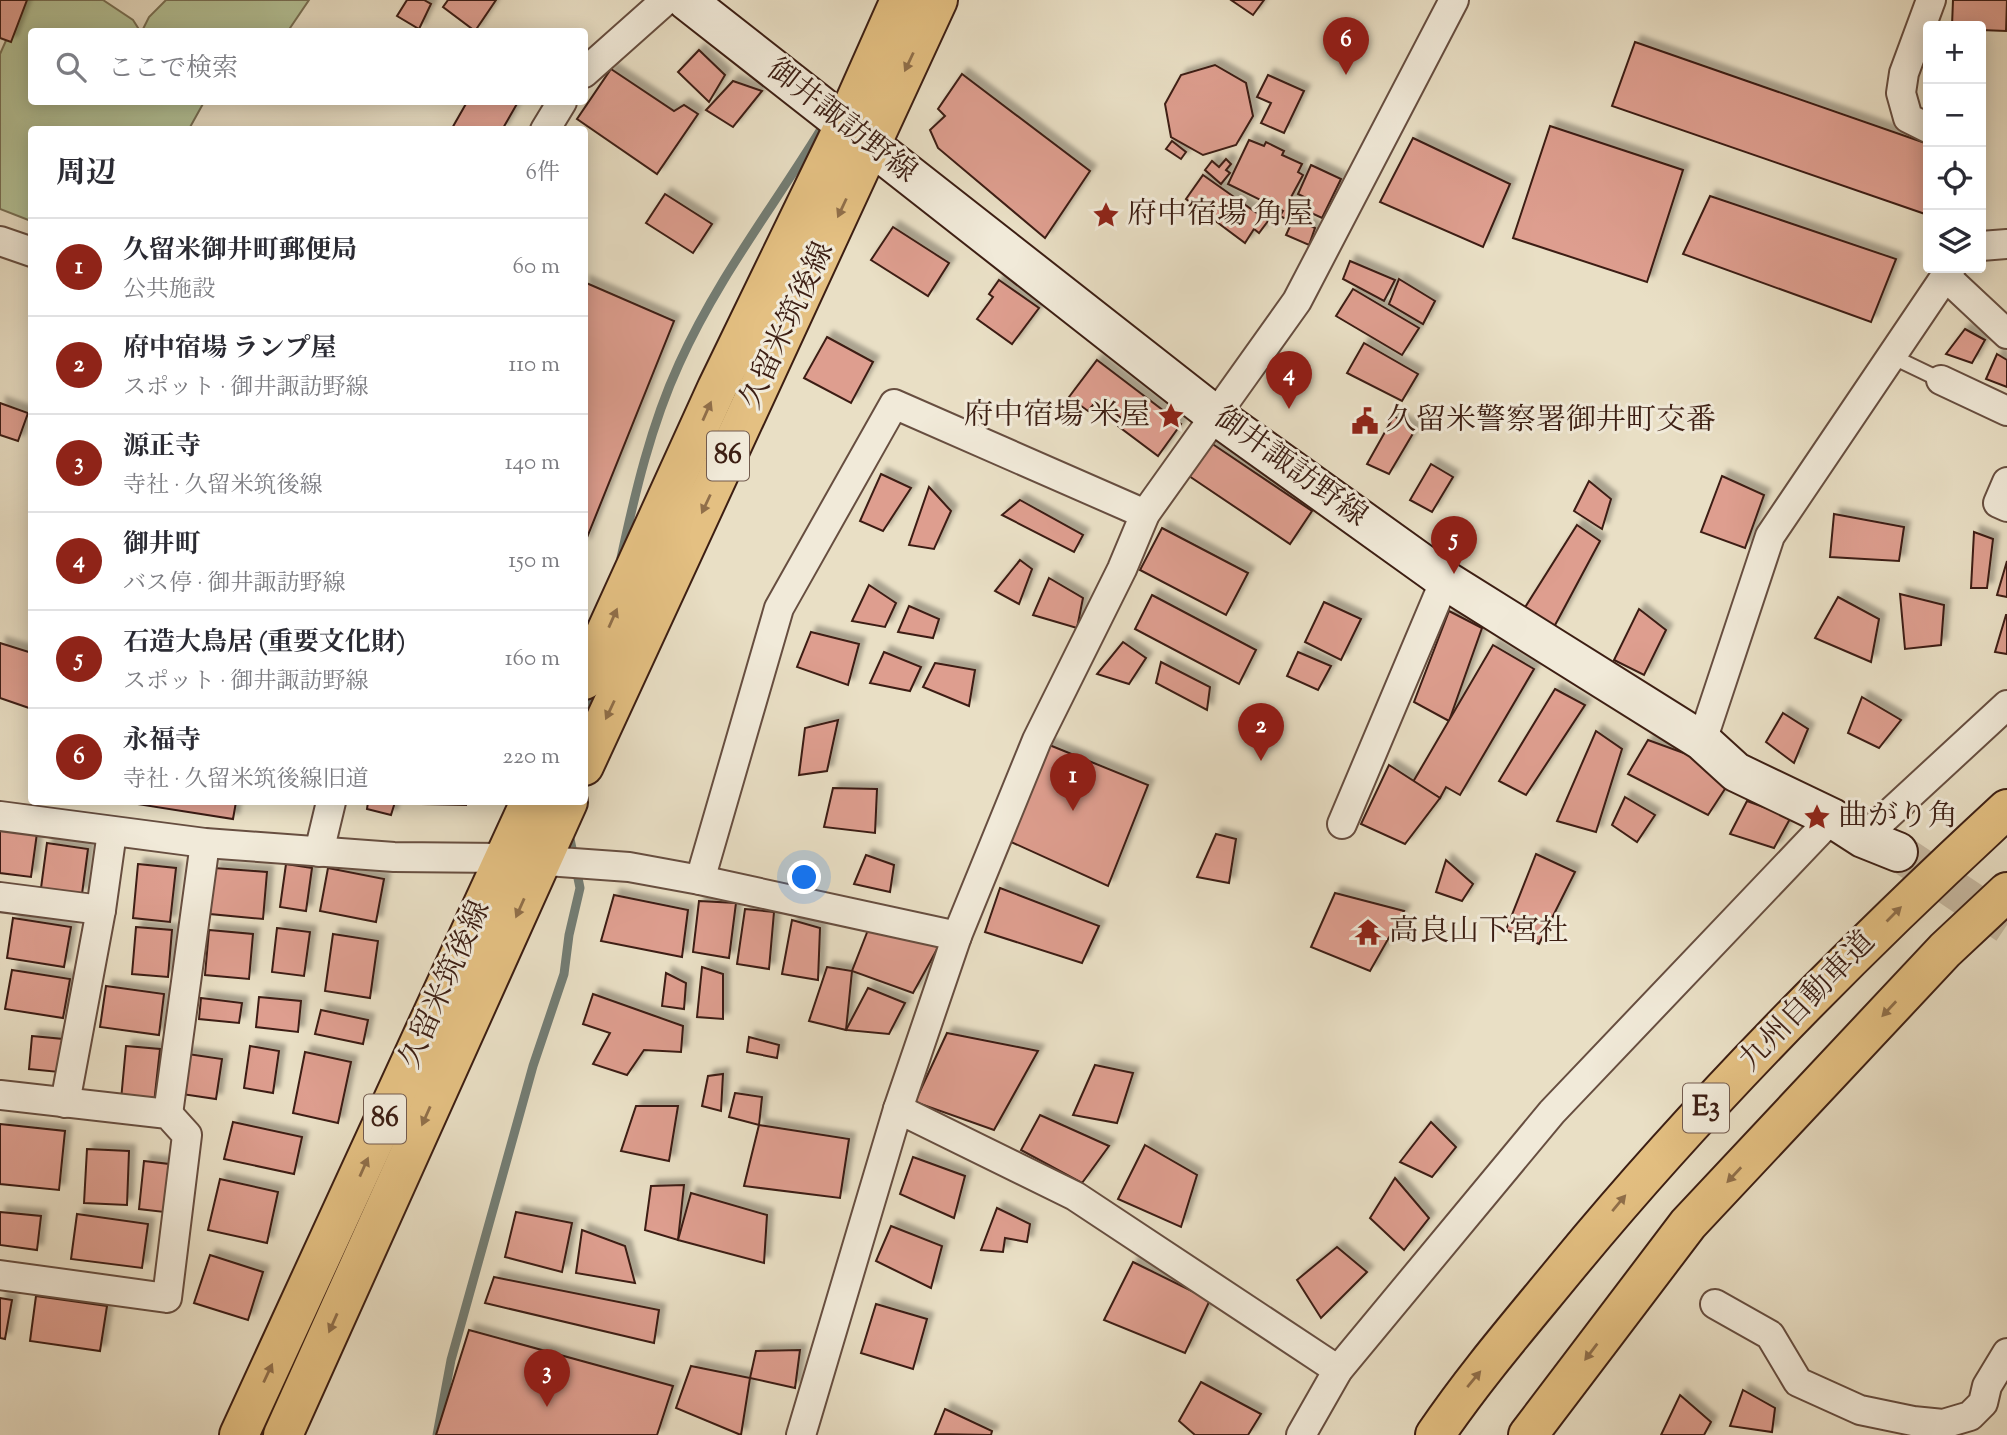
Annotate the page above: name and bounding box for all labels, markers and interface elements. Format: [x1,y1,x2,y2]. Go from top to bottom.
pin: 6 [1323,17,1369,75]
map controls [1923,21,1986,273]
button: + [1923,21,1986,84]
search box [28,28,588,105]
icon: search [52,48,90,86]
street label: 御井諏訪野線 [757,50,925,194]
text: ここで検索 [108,51,238,88]
one-way arrow [903,52,915,72]
button: − [1923,84,1986,147]
button: locate [1923,147,1986,210]
text: 周辺 [56,153,116,196]
text: 6件 [526,157,560,190]
place label: 府中宿場 角屋 [1127,194,1313,237]
one-way arrow [836,198,848,218]
place icon: 府中宿場 角屋 [1091,200,1121,230]
button: layers [1923,210,1986,273]
text: 久留米御井町郵便局 [123,233,357,270]
street label: 久留米筑後線 [730,235,846,417]
text: 1 [75,251,83,284]
text: 60 m [512,251,560,284]
text: 公共施設 [123,274,215,307]
text: 府中宿場 ランプ屋 [123,331,337,368]
text: 2 [74,349,84,382]
text: 110 m [509,349,560,382]
pin: 4 [1266,351,1312,409]
text: スポット · 御井諏訪野線 [123,372,369,405]
place label: 府中宿場 米屋 [964,395,1150,438]
street label: 御井諏訪野線 [1205,398,1375,538]
place label: 久留米警察署御井町交番 [1386,400,1716,443]
one-way arrow [701,401,712,421]
place icon: 府中宿場 米屋 [1156,401,1186,431]
public building icon: 久留米警察署御井町交番 [1350,406,1380,436]
text: 源正寺 [123,429,201,466]
road number: 86 [707,432,749,480]
text: 3 [74,447,84,480]
text: 140 m [505,447,560,480]
text: 寺社 · 久留米筑後線 [123,470,323,503]
one-way arrow [700,493,711,514]
pin: 5 [1431,516,1477,574]
text: 御井町 [123,527,201,564]
text: 4 [73,545,85,578]
text: 150 m [508,545,560,578]
text: バス停 · 御井諏訪野線 [123,568,346,601]
one-way arrow [607,608,619,628]
text: 石造大鳥居 (重要文化財) [123,625,406,662]
text: 5 [75,643,83,676]
text: 160 m [505,643,560,676]
text: スポット · 御井諏訪野線 [123,666,369,699]
one-way arrow [604,700,616,720]
pin: 2 [1238,703,1284,761]
text: 永福寺 [123,723,201,760]
text: 6 [73,741,85,774]
text: 220 m [502,741,560,774]
pin: 1 [1050,753,1096,811]
text: 寺社 · 久留米筑後線旧道 [123,764,369,797]
place label: 曲がり角 [1838,796,1958,839]
place icon: 曲がり角 [1802,802,1832,832]
your location [787,860,821,894]
street label: 久留米筑後線 [390,894,502,1076]
one-way arrow [514,898,525,918]
one-way arrow [1885,906,1901,923]
place label: 高良山下宮社 [1389,911,1569,954]
temple icon: 高良山下宮社 [1353,917,1383,947]
street label: 九州自動車道 [1730,922,1886,1082]
one-way arrow [1882,1000,1898,1017]
road number: E3 [1683,1084,1729,1132]
road number: 86 [364,1094,406,1144]
one-way arrow [420,1106,432,1126]
one-way arrow [358,1157,370,1177]
one-way arrow [1726,1166,1742,1184]
one-way arrow [1611,1195,1626,1212]
one-way arrow [327,1313,339,1333]
one-way arrow [1585,1343,1599,1361]
pin: 3 [524,1349,570,1407]
one-way arrow [262,1363,274,1383]
one-way arrow [1466,1370,1482,1388]

